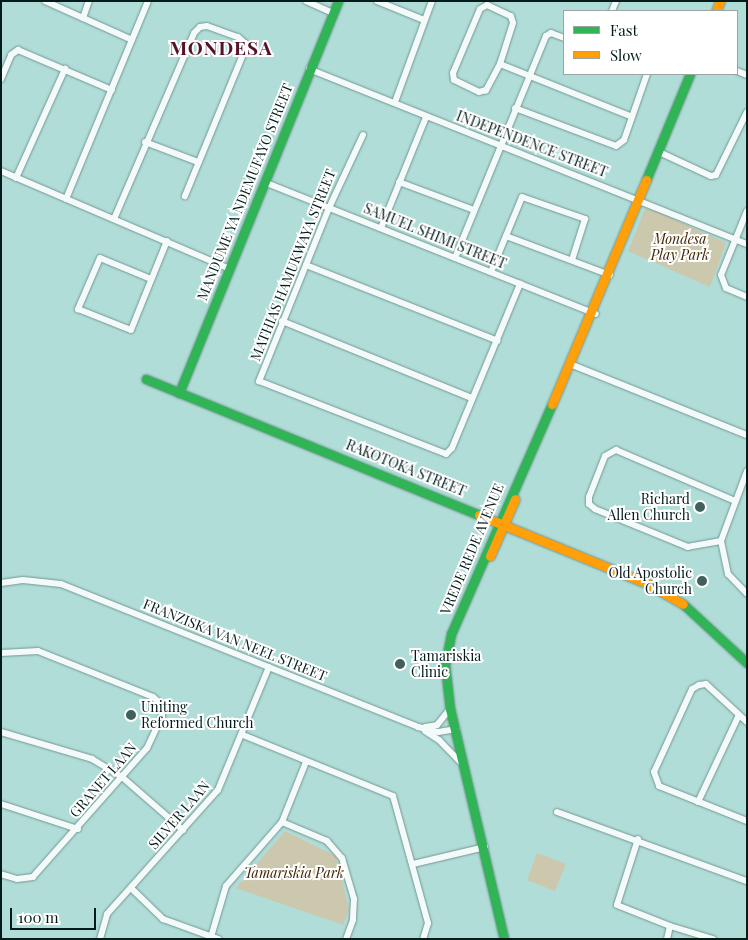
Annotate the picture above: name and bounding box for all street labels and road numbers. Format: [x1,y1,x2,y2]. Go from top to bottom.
street label: MANDUME YA NDEMUFAYO STREET [194,81,296,303]
street label: INDEPENDENCE STREET [454,107,610,181]
street label: MATHIAS HAMUKWAYA STREET [247,167,339,363]
street label: SAMUEL SHIMI STREET [361,200,509,272]
street label: RAKOTOKA STREET [344,436,468,500]
street label: VREDE REDE AVENUE [437,481,507,617]
street label: FRANZISKA VAN NEEL STREET [140,595,330,685]
street label: GRANET LAAN [66,739,140,821]
street label: SILVER LAAN [145,777,213,853]

